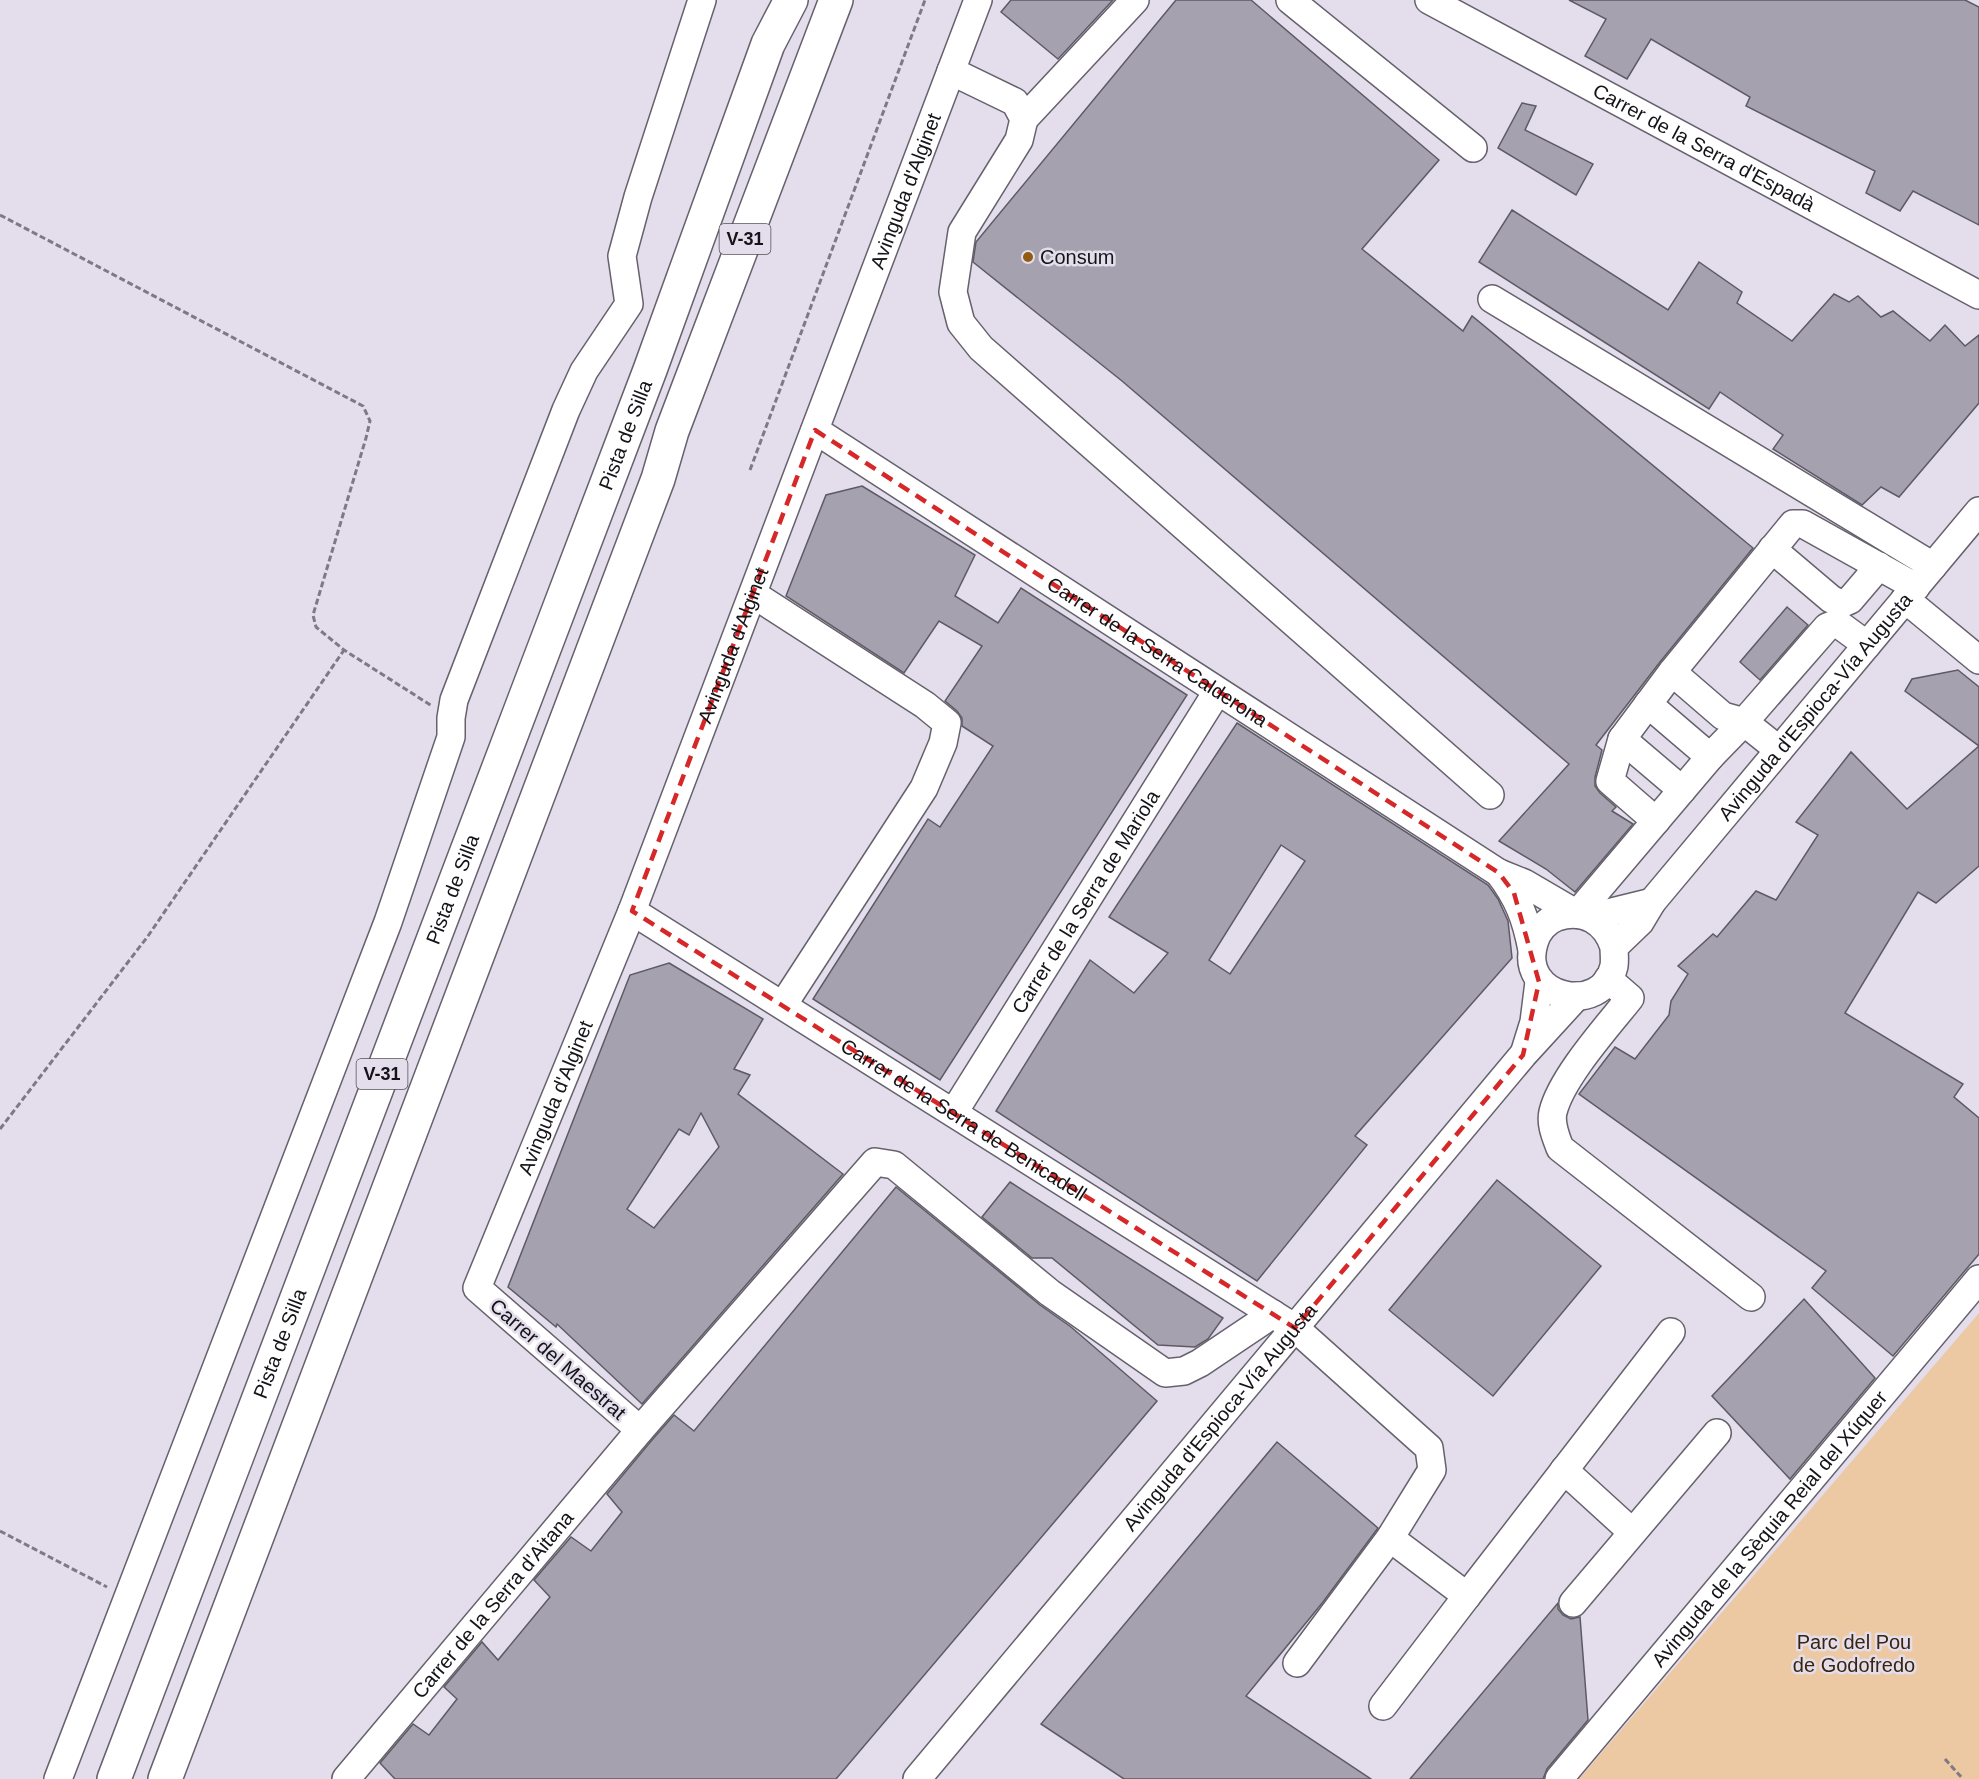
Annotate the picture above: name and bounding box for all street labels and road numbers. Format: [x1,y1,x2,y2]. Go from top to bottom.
street label: Carrer de la Serra d'Espadà [1589,79,1819,216]
street label: Avinguda d'Alginet [866,110,945,272]
road number: V-31 [720,224,771,254]
street label: Pista de Silla [594,376,656,493]
street label: Avinguda d'Alginet [693,564,773,726]
street label: Carrer de la Serra Calderona [1043,572,1272,732]
street label: Avinguda d'Espioca-Vía Augusta [1714,588,1917,825]
street label: Carrer de la Serra de Mariola [1008,785,1164,1017]
street label: Pista de Silla [422,830,484,947]
street label: Avinguda d'Alginet [514,1017,597,1178]
street label: Carrer de la Serra de Benicadell [837,1034,1091,1205]
road number: V-31 [356,1059,407,1089]
street label: Pista de Silla [249,1285,311,1401]
street label: Carrer del Maestrat [486,1294,631,1424]
street label: Avinguda d'Espioca-Vía Augusta [1119,1298,1322,1535]
street label: Avinguda de la Sèquia Reial del Xúquer [1647,1386,1892,1671]
street label: Carrer de la Serra d'Aitana [408,1506,578,1703]

